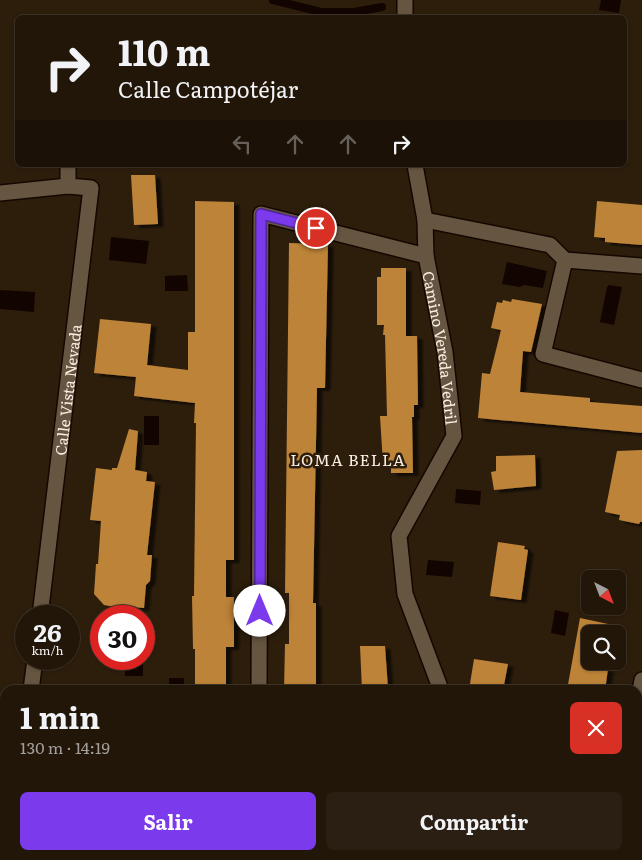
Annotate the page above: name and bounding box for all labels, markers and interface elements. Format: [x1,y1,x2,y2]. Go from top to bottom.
text: 110 m [118,25,210,77]
icon: right [35,35,100,100]
text: Calle Campotéjar [118,72,298,105]
icon: left [228,130,256,158]
icon: ahead [281,130,309,158]
icon: ahead [334,130,362,158]
icon: right [387,130,415,158]
pin [295,207,337,249]
icon: arrive [302,214,330,242]
street label: Camino Vereda Vedril [418,269,464,426]
street label: Calle Vista Nevada [48,322,86,456]
district label: LOMA BELLA [290,447,406,471]
north arrow [581,570,626,615]
map controls [581,570,626,670]
position arrow [233,584,285,636]
speed limit sign: 30 [90,605,155,670]
text: 26 [33,613,62,650]
button: search [581,625,626,670]
text: km/h [32,641,63,659]
text: 1 min [20,694,100,738]
button: close [570,702,622,754]
text: 130 m · 14:19 [20,735,110,759]
button: Salir [20,792,316,850]
button: Compartir [326,792,622,850]

